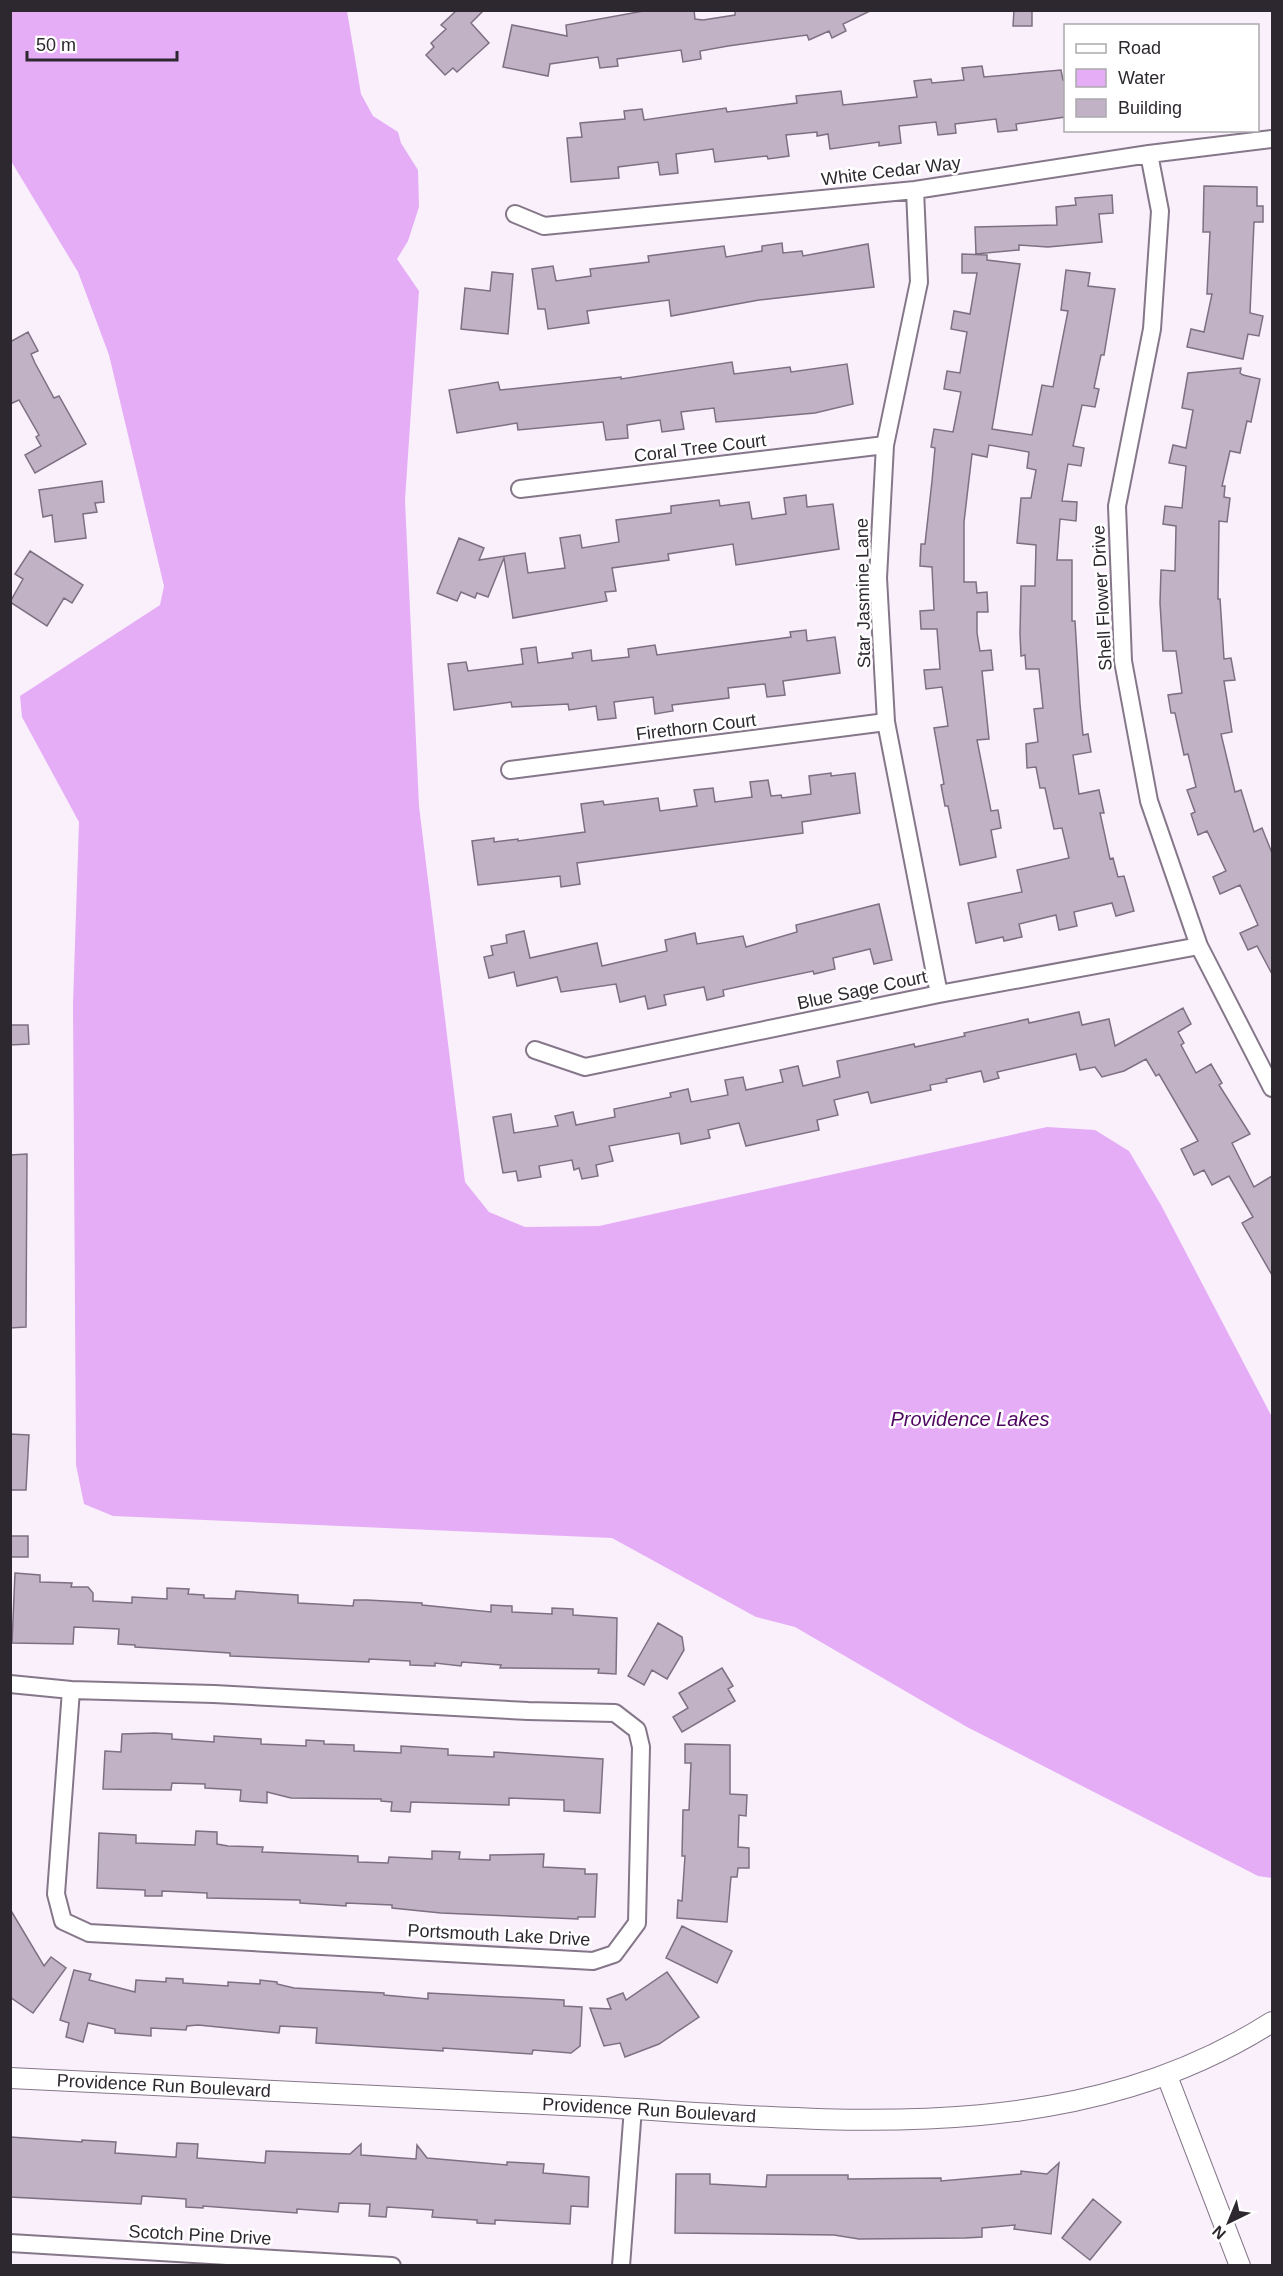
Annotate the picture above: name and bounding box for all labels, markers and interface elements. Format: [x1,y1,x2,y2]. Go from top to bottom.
scale bar [27,24,177,62]
legend [1064,24,1259,132]
text: 50 m [36,35,76,55]
text: Road [1118,38,1161,58]
text: Water [1118,68,1165,88]
text: Building [1118,98,1182,118]
street label: White Cedar Way [820,153,962,189]
street label: Coral Tree Court [633,430,767,466]
street label: Star Jasmine Lane [852,518,874,668]
street label: Shell Flower Drive [1088,525,1116,671]
street label: Firethorn Court [635,710,757,744]
street label: Blue Sage Court [795,966,929,1014]
water label: Providence Lakes [891,1408,1049,1430]
street label: Portsmouth Lake Drive [407,1920,591,1950]
street label: Providence Run Boulevard [56,2070,271,2101]
street label: Providence Run Boulevard [542,2094,757,2126]
north arrow [1199,2192,1259,2252]
street label: Scotch Pine Drive [128,2221,272,2249]
text: N [1209,2222,1229,2243]

